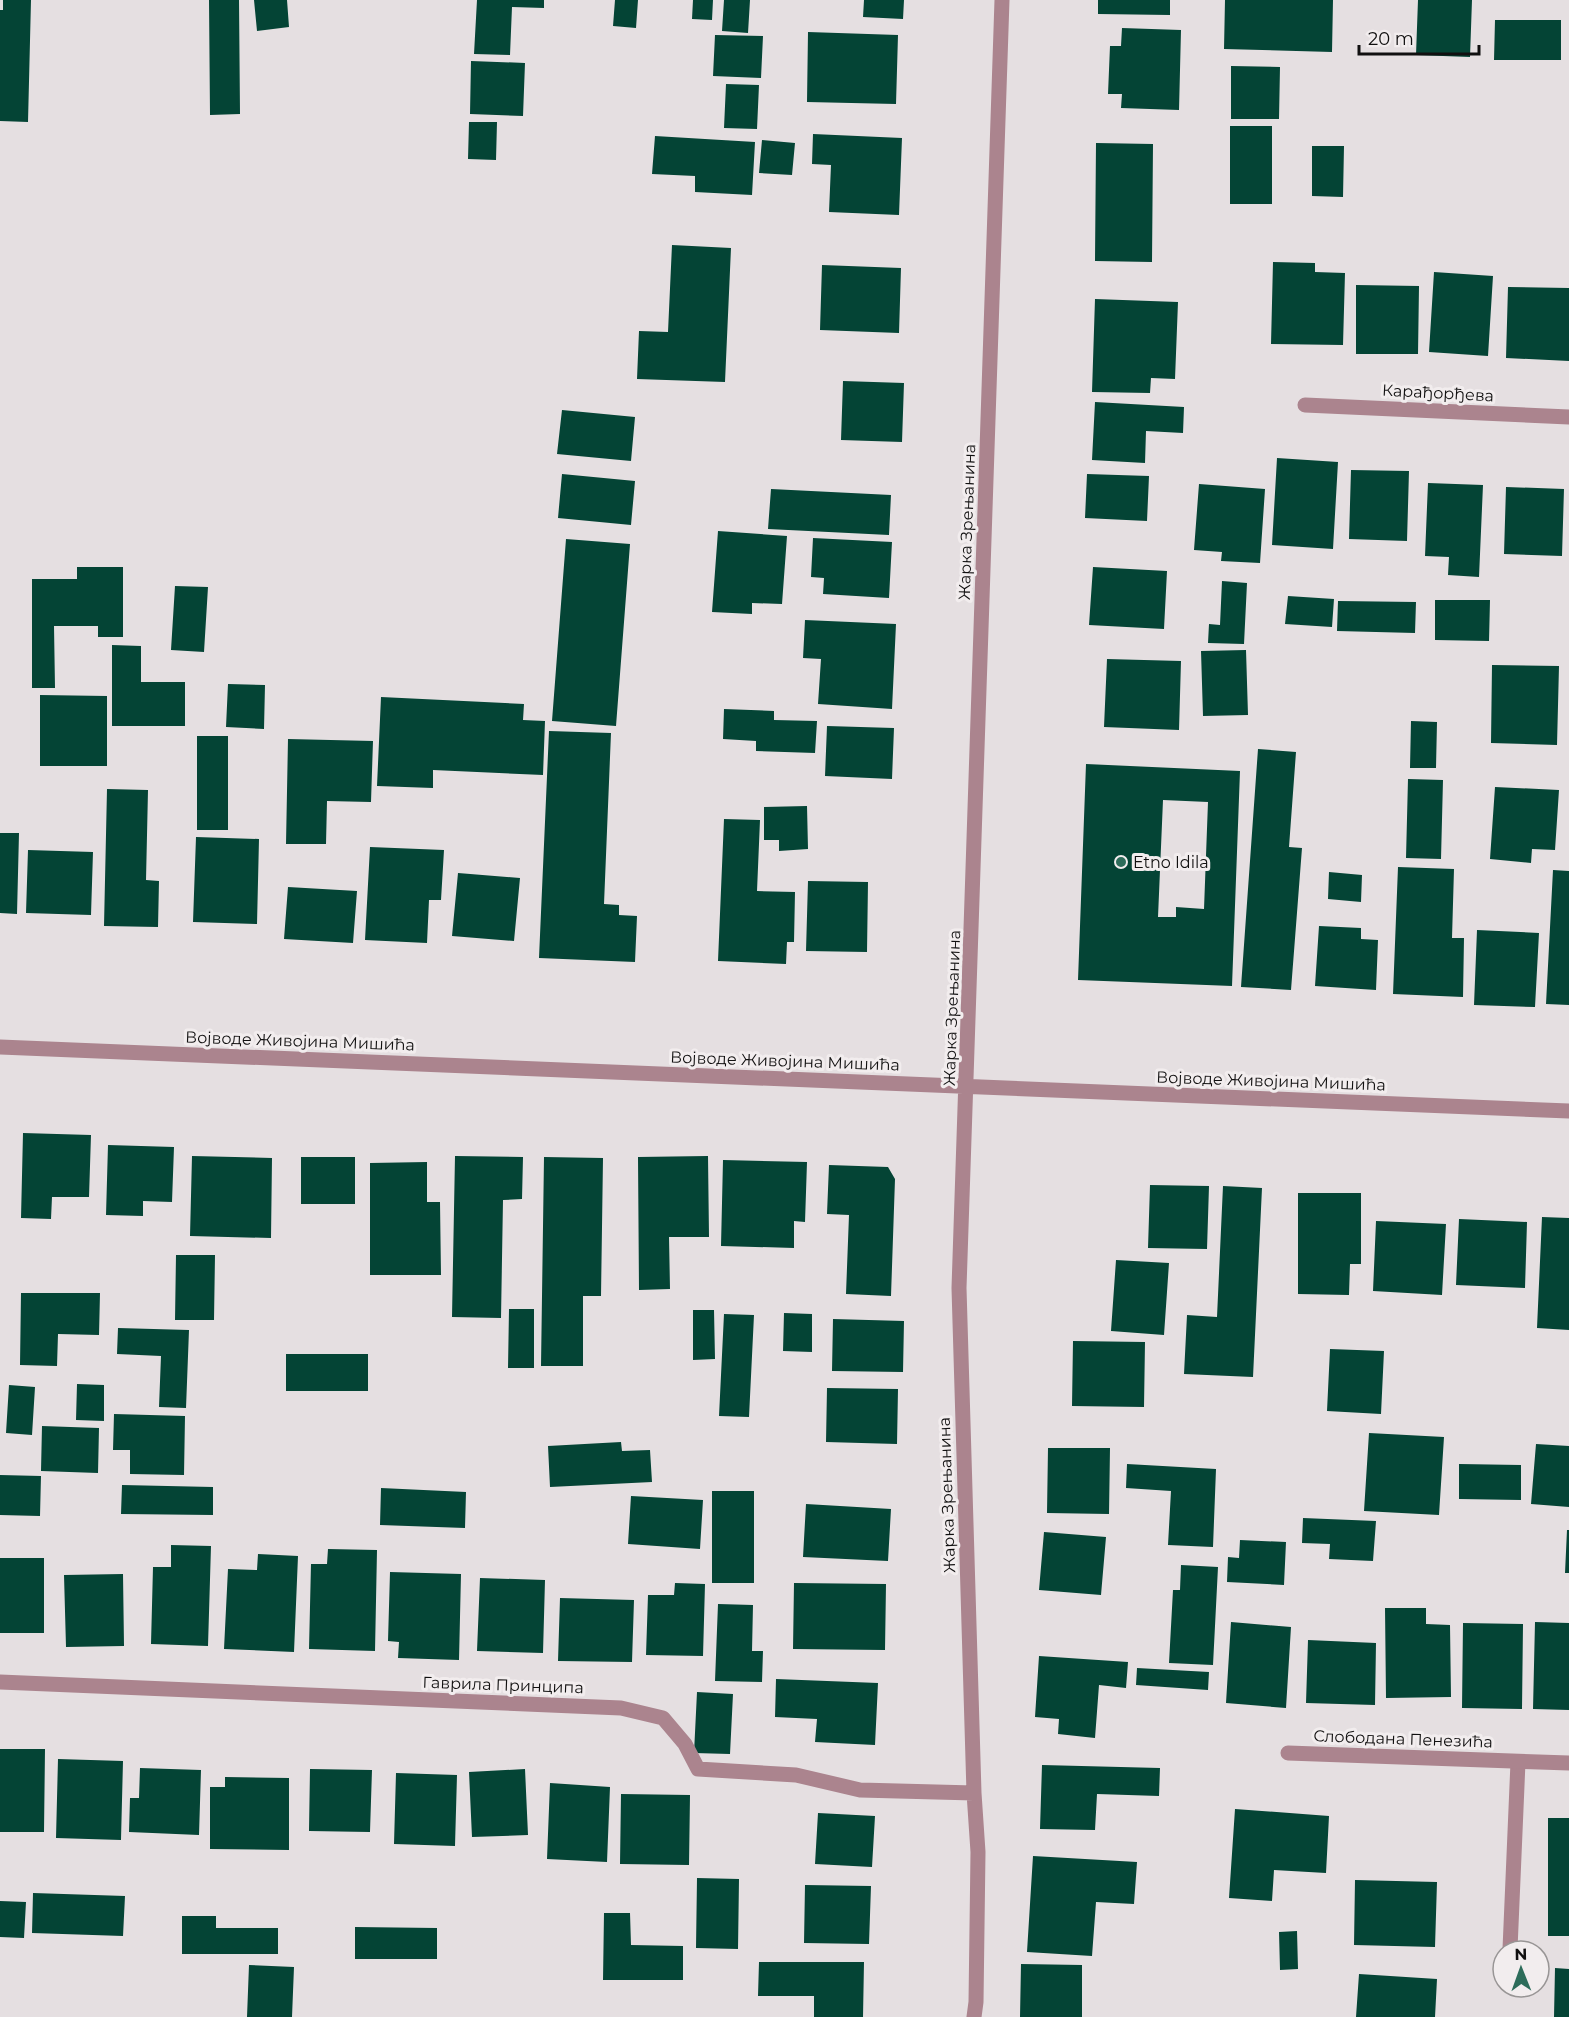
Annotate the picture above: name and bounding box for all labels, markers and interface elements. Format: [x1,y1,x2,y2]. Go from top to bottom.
scale bar [1359,18,1479,56]
text: 20 m [1368,28,1414,50]
street label: Карађорђева [1382,381,1494,405]
street label: Жарка Зрењанина [955,444,979,600]
place label: Etno Idila [1133,853,1209,872]
marker: Etno Idila [1114,855,1128,869]
street label: Жарка Зрењанина [940,930,964,1086]
street label: Војводе Живојина Мишића [185,1027,415,1055]
street label: Војводе Живојина Мишића [670,1047,900,1075]
street label: Војводе Живојина Мишића [1156,1067,1386,1095]
street label: Жарка Зрењанина [935,1417,959,1573]
street label: Гаврила Принципа [422,1673,584,1697]
street label: Слободана Пенезића [1313,1726,1493,1752]
north arrow [1491,1939,1551,1999]
text: N [1514,1945,1527,1964]

